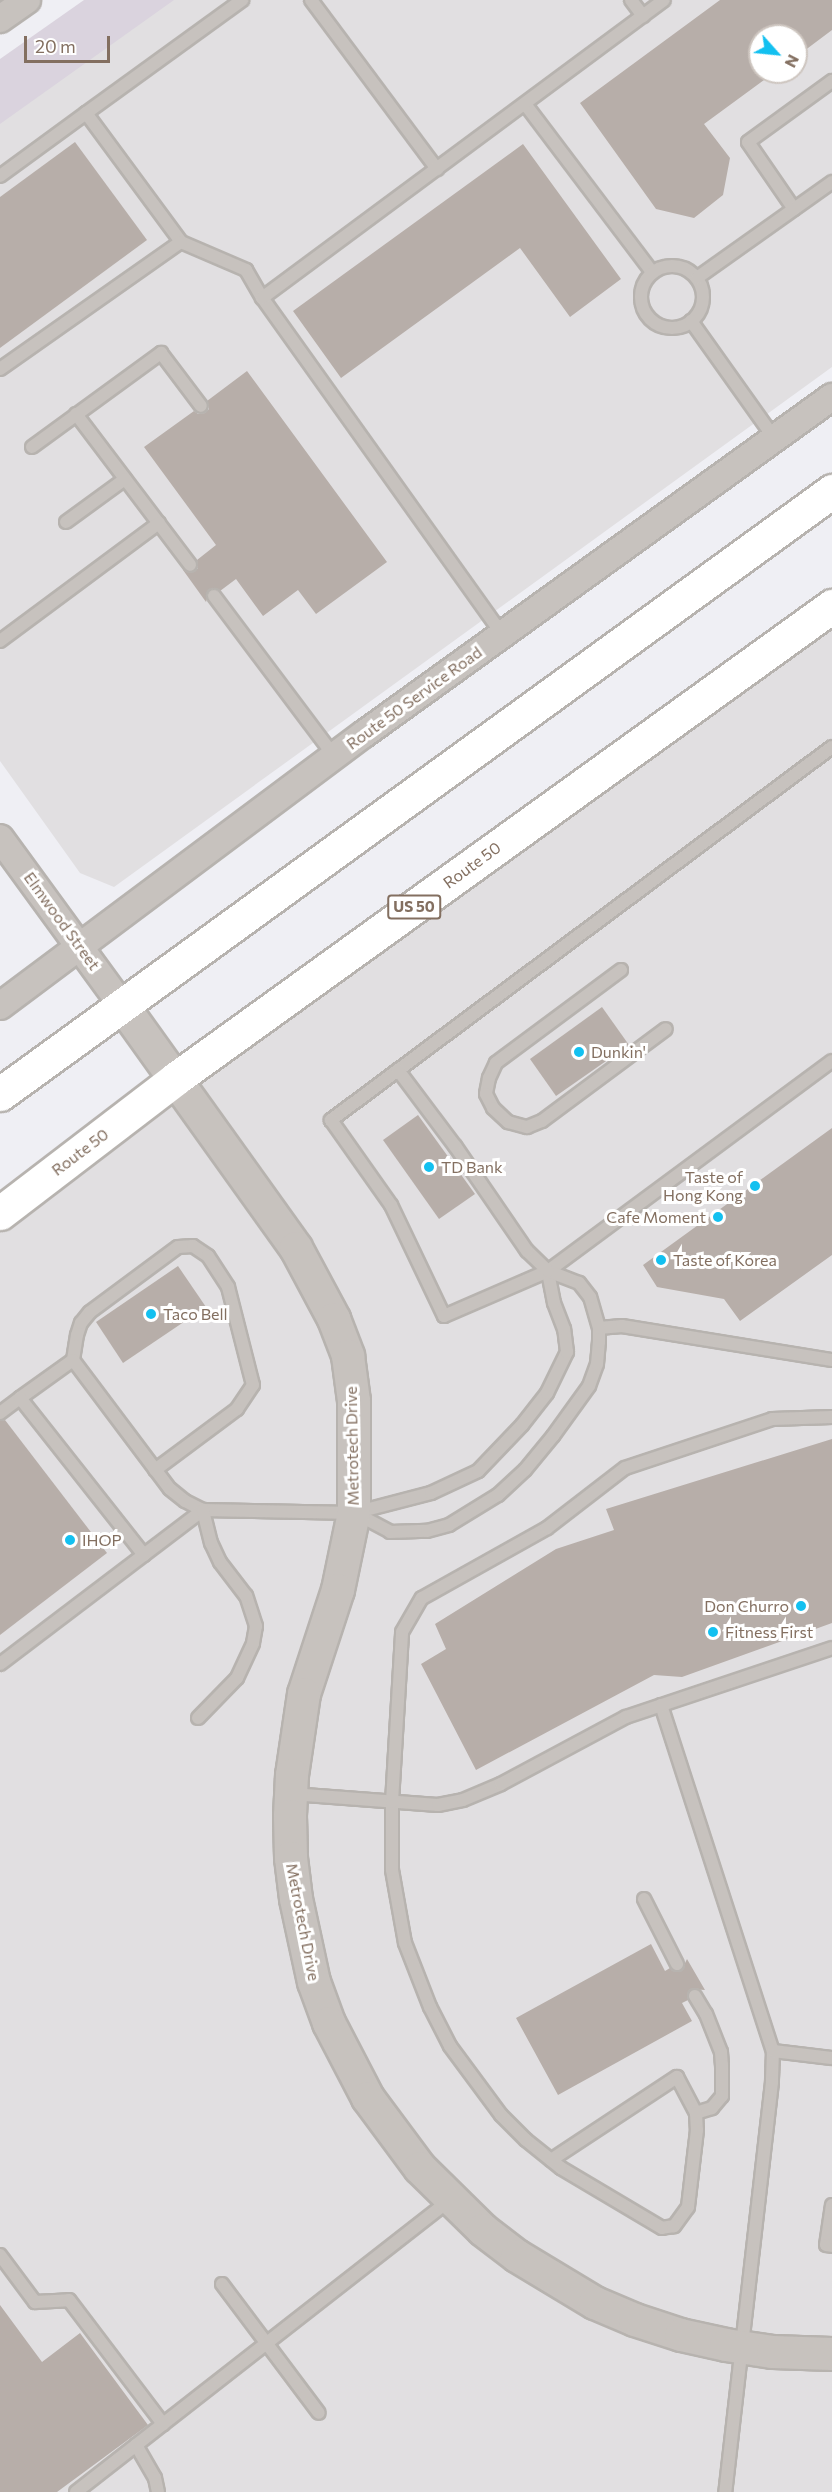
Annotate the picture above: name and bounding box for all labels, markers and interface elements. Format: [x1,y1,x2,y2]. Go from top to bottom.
scale bar [27,24,112,62]
north arrow [748,24,808,84]
text: 20 m [35,35,76,57]
text: N [782,52,804,71]
street label: Route 50 Service Road [343,642,485,754]
street label: Route 50 [440,838,504,892]
street label: Elmwood Street [20,868,104,974]
road number: US 50 [387,895,441,919]
place label: Dunkin' [591,1042,646,1062]
marker: Dunkin' [572,1045,586,1059]
street label: Route 50 [48,1124,112,1180]
place label: TD Bank [441,1157,503,1177]
marker: TD Bank [422,1160,436,1174]
place label: Taste of Hong Kong [663,1167,743,1205]
marker: Taste of Hong Kong [748,1179,762,1193]
place label: Cafe Moment [606,1207,706,1227]
marker: Cafe Moment [711,1210,725,1224]
place label: Taste of Korea [673,1250,777,1270]
marker: Taste of Korea [654,1253,668,1267]
place label: Taco Bell [163,1304,228,1324]
marker: Taco Bell [144,1307,158,1321]
street label: Metrotech Drive [341,1386,363,1506]
place label: IHOP [82,1530,122,1550]
marker: IHOP [63,1533,77,1547]
place label: Don Churro [704,1596,789,1616]
marker: Don Churro [794,1599,808,1613]
place label: Fitness First [725,1622,813,1642]
marker: Fitness First [706,1625,720,1639]
street label: Metrotech Drive [282,1862,324,1982]

